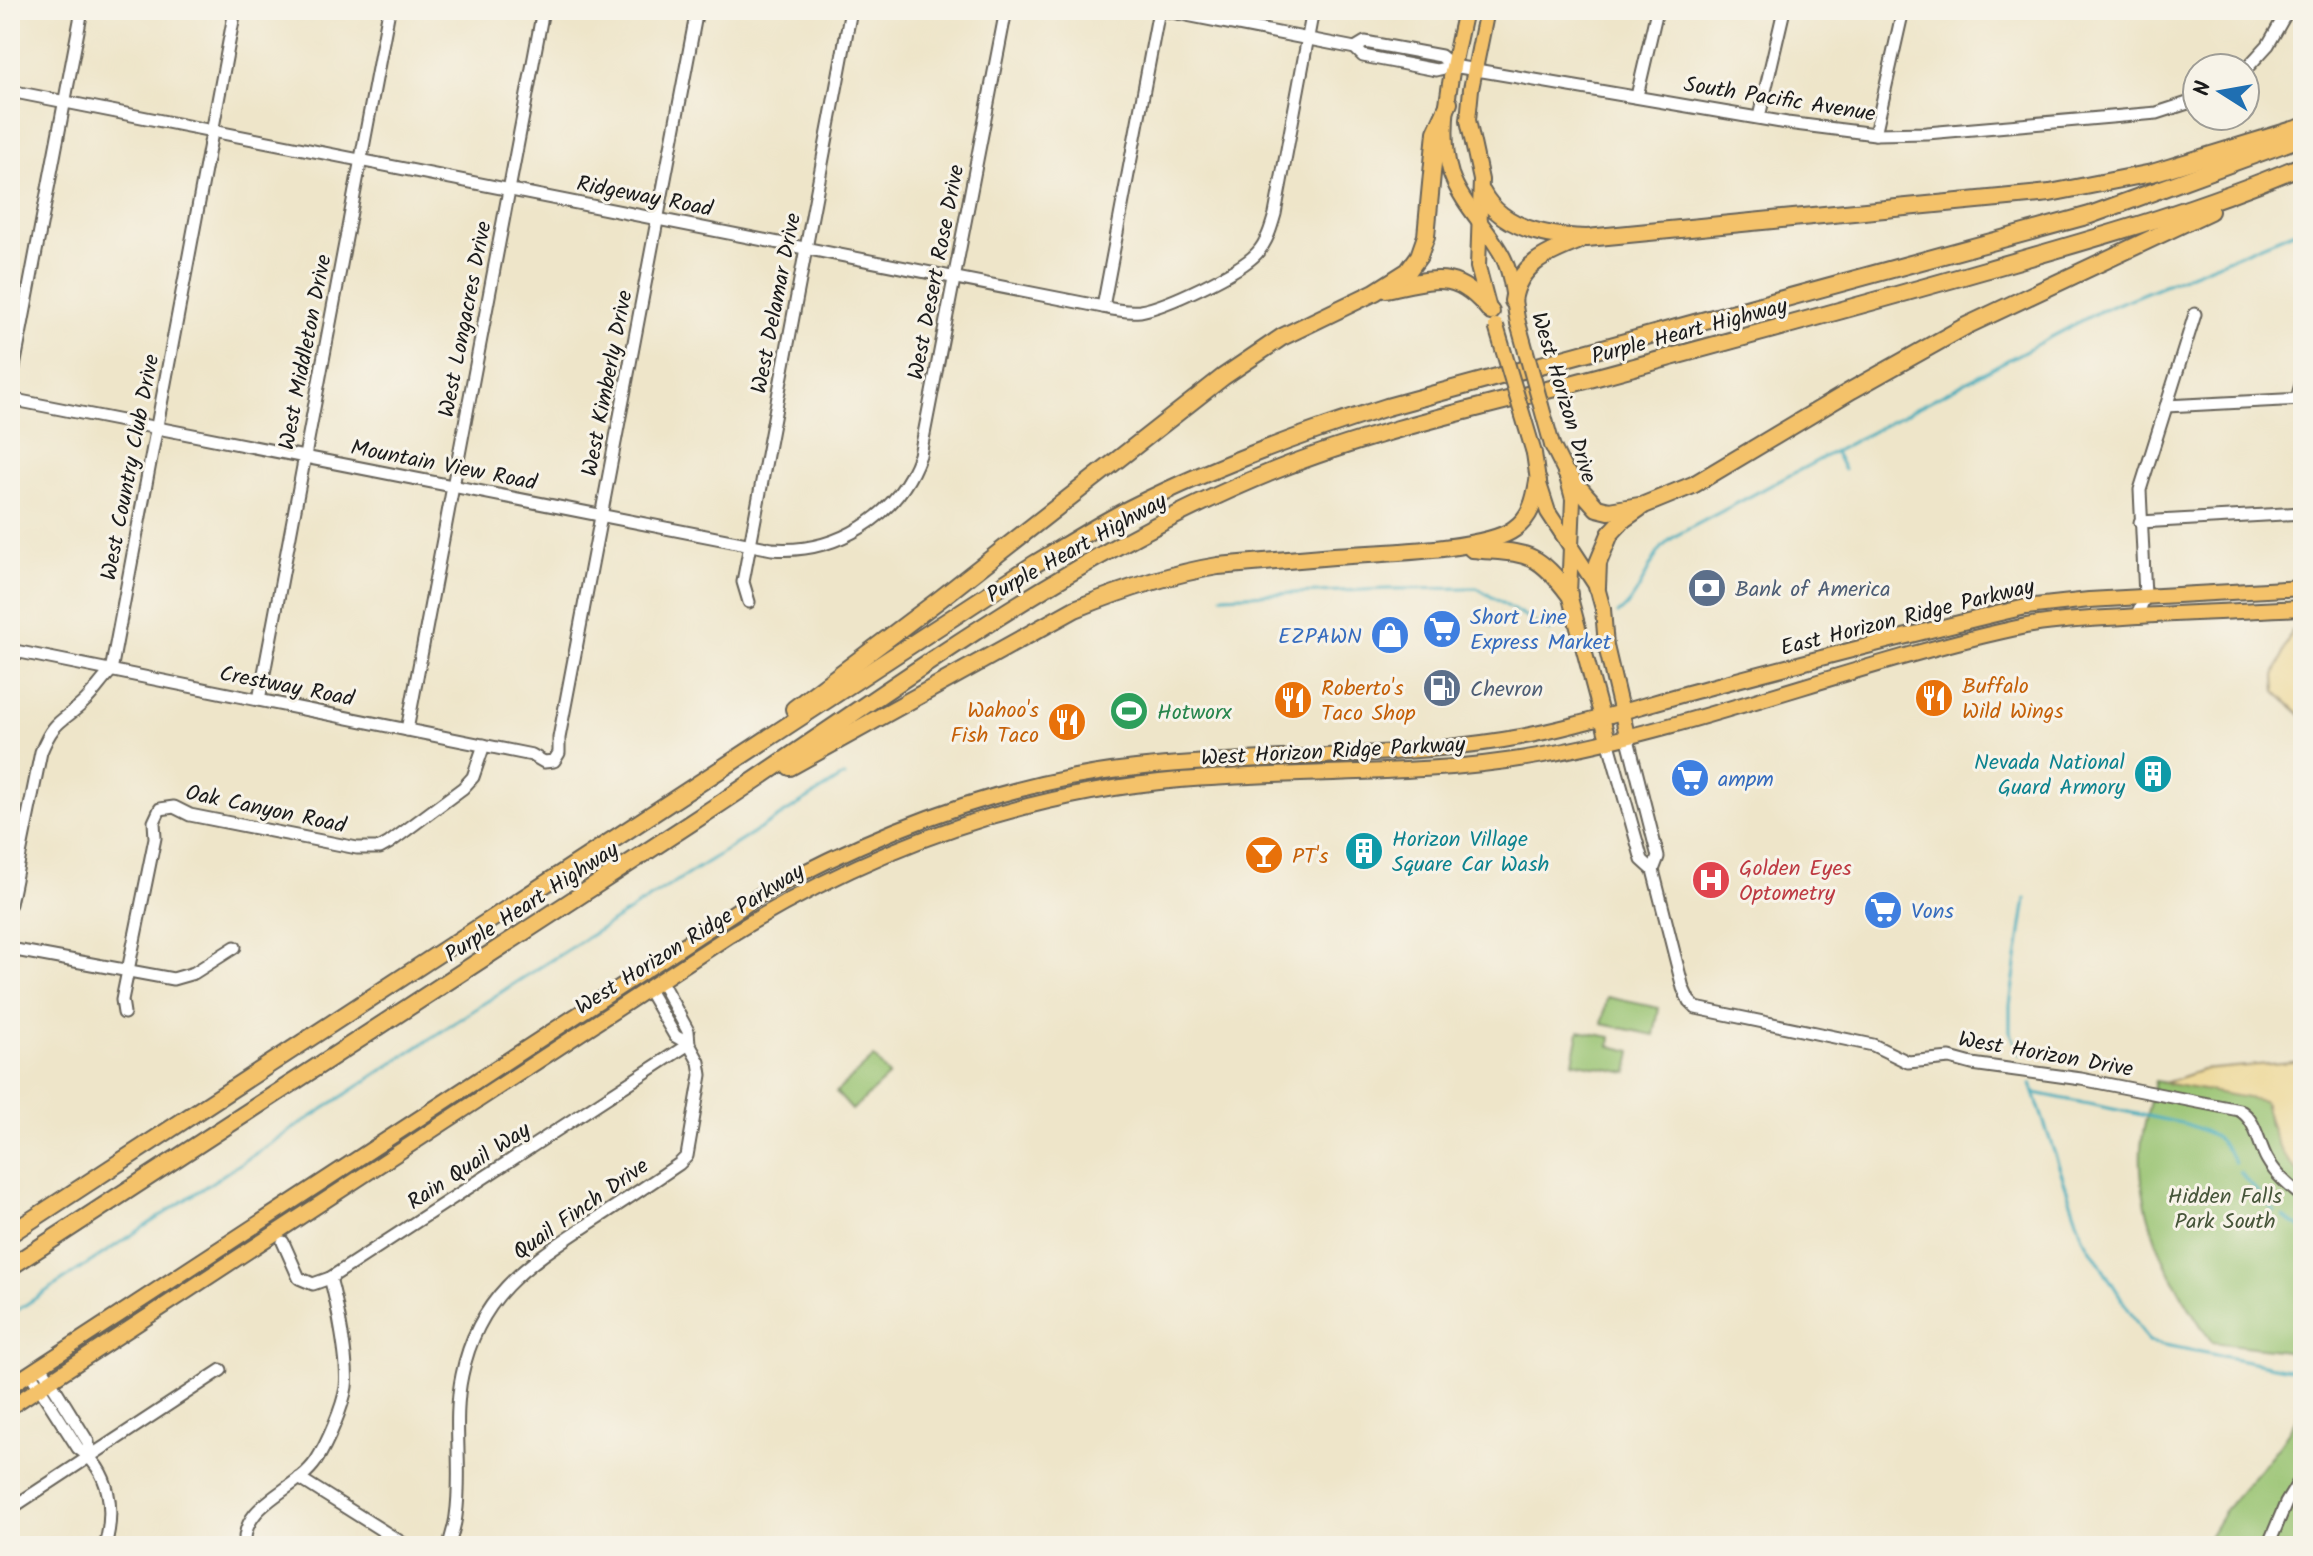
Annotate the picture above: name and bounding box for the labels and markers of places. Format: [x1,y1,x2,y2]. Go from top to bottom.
bank icon: Bank of America [1686,567,1728,609]
place label: Bank of America [1735,573,1891,608]
place label: Short Line Express Market [1470,601,1612,661]
supermarket icon: Short Line Express Market [1421,608,1463,650]
shop icon: EZPAWN [1369,614,1411,656]
place label: EZPAWN [1278,620,1362,655]
fuel station icon: Chevron [1421,667,1463,709]
place label: Buffalo Wild Wings [1962,670,2064,730]
place label: Roberto's Taco Shop [1321,672,1416,732]
place label: Chevron [1470,673,1543,708]
restaurant icon: Buffalo Wild Wings [1913,677,1955,719]
restaurant icon: Roberto's Taco Shop [1272,679,1314,721]
sports icon: Hotworx [1108,690,1150,732]
place label: Wahoo's Fish Taco [950,694,1040,754]
place label: Hotworx [1157,696,1232,731]
restaurant icon: Wahoo's Fish Taco [1046,701,1088,743]
place label: Nevada National Guard Armory [1974,746,2126,806]
building icon: Nevada National Guard Armory [2132,753,2174,795]
supermarket icon: ampm [1669,757,1711,799]
place label: ampm [1718,763,1774,798]
place label: Horizon Village Square Car Wash [1392,823,1549,883]
building icon: Horizon Village Square Car Wash [1343,830,1385,872]
bar icon: PT's [1243,834,1285,876]
place label: PT's [1292,840,1329,875]
place label: Golden Eyes Optometry [1739,852,1852,912]
hospital icon: Golden Eyes Optometry [1690,859,1732,901]
supermarket icon: Vons [1862,889,1904,931]
place label: Vons [1911,895,1954,930]

